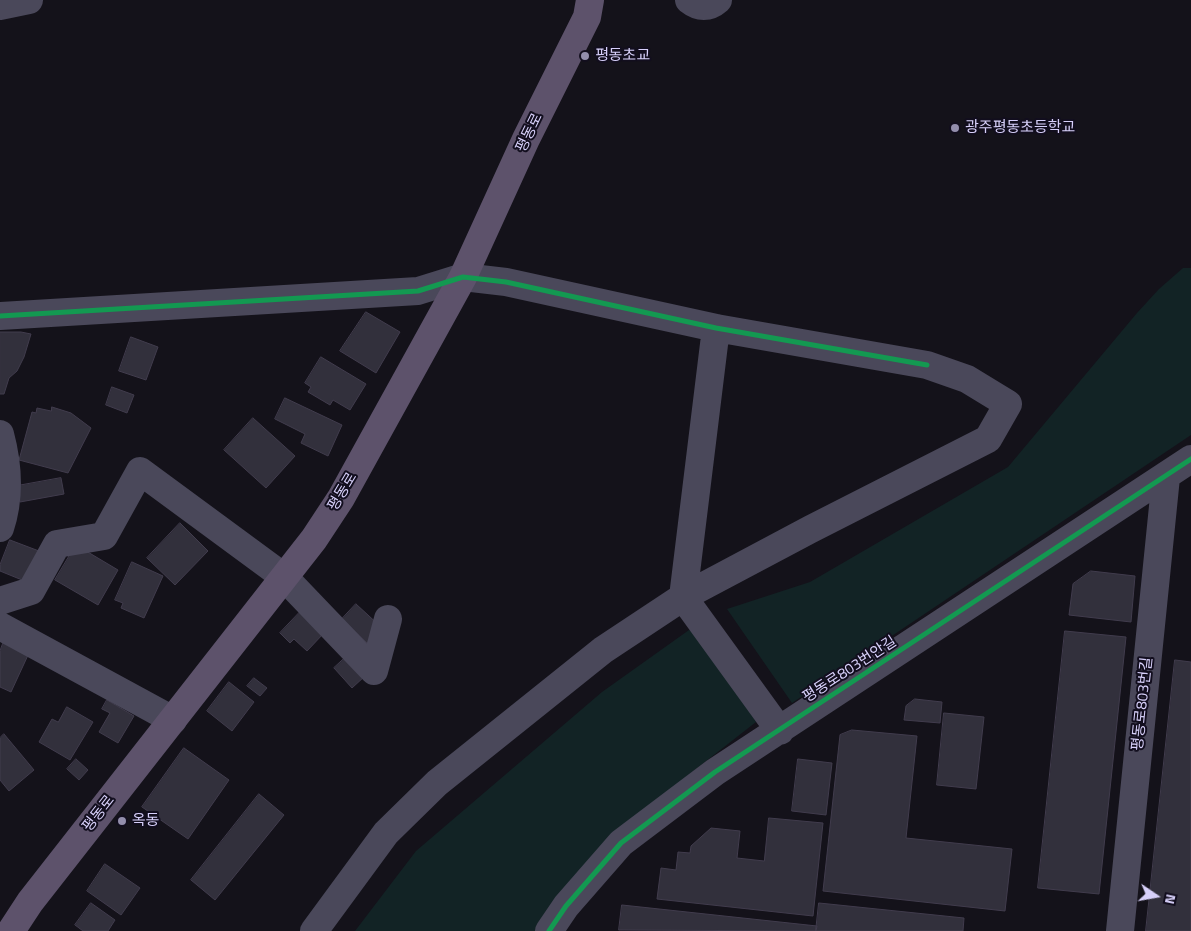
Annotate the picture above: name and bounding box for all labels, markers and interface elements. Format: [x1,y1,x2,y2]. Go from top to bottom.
place label: 평동초교 [595,47,650,65]
marker: 평동초교 [579,50,591,62]
street label: 평동로 [513,110,547,156]
place label: 광주평동초등학교 [965,119,1075,137]
marker: 광주평동초등학교 [949,122,961,134]
street label: 평동로 [325,470,361,514]
street label: 평동로803번안길 [800,633,900,707]
street label: 평동로803번길 [1129,656,1157,752]
street label: 평동로 [79,792,119,836]
place label: 옥동 [132,812,160,830]
marker: 옥동 [116,815,128,827]
north arrow [1131,871,1181,921]
text: N [1160,892,1182,906]

